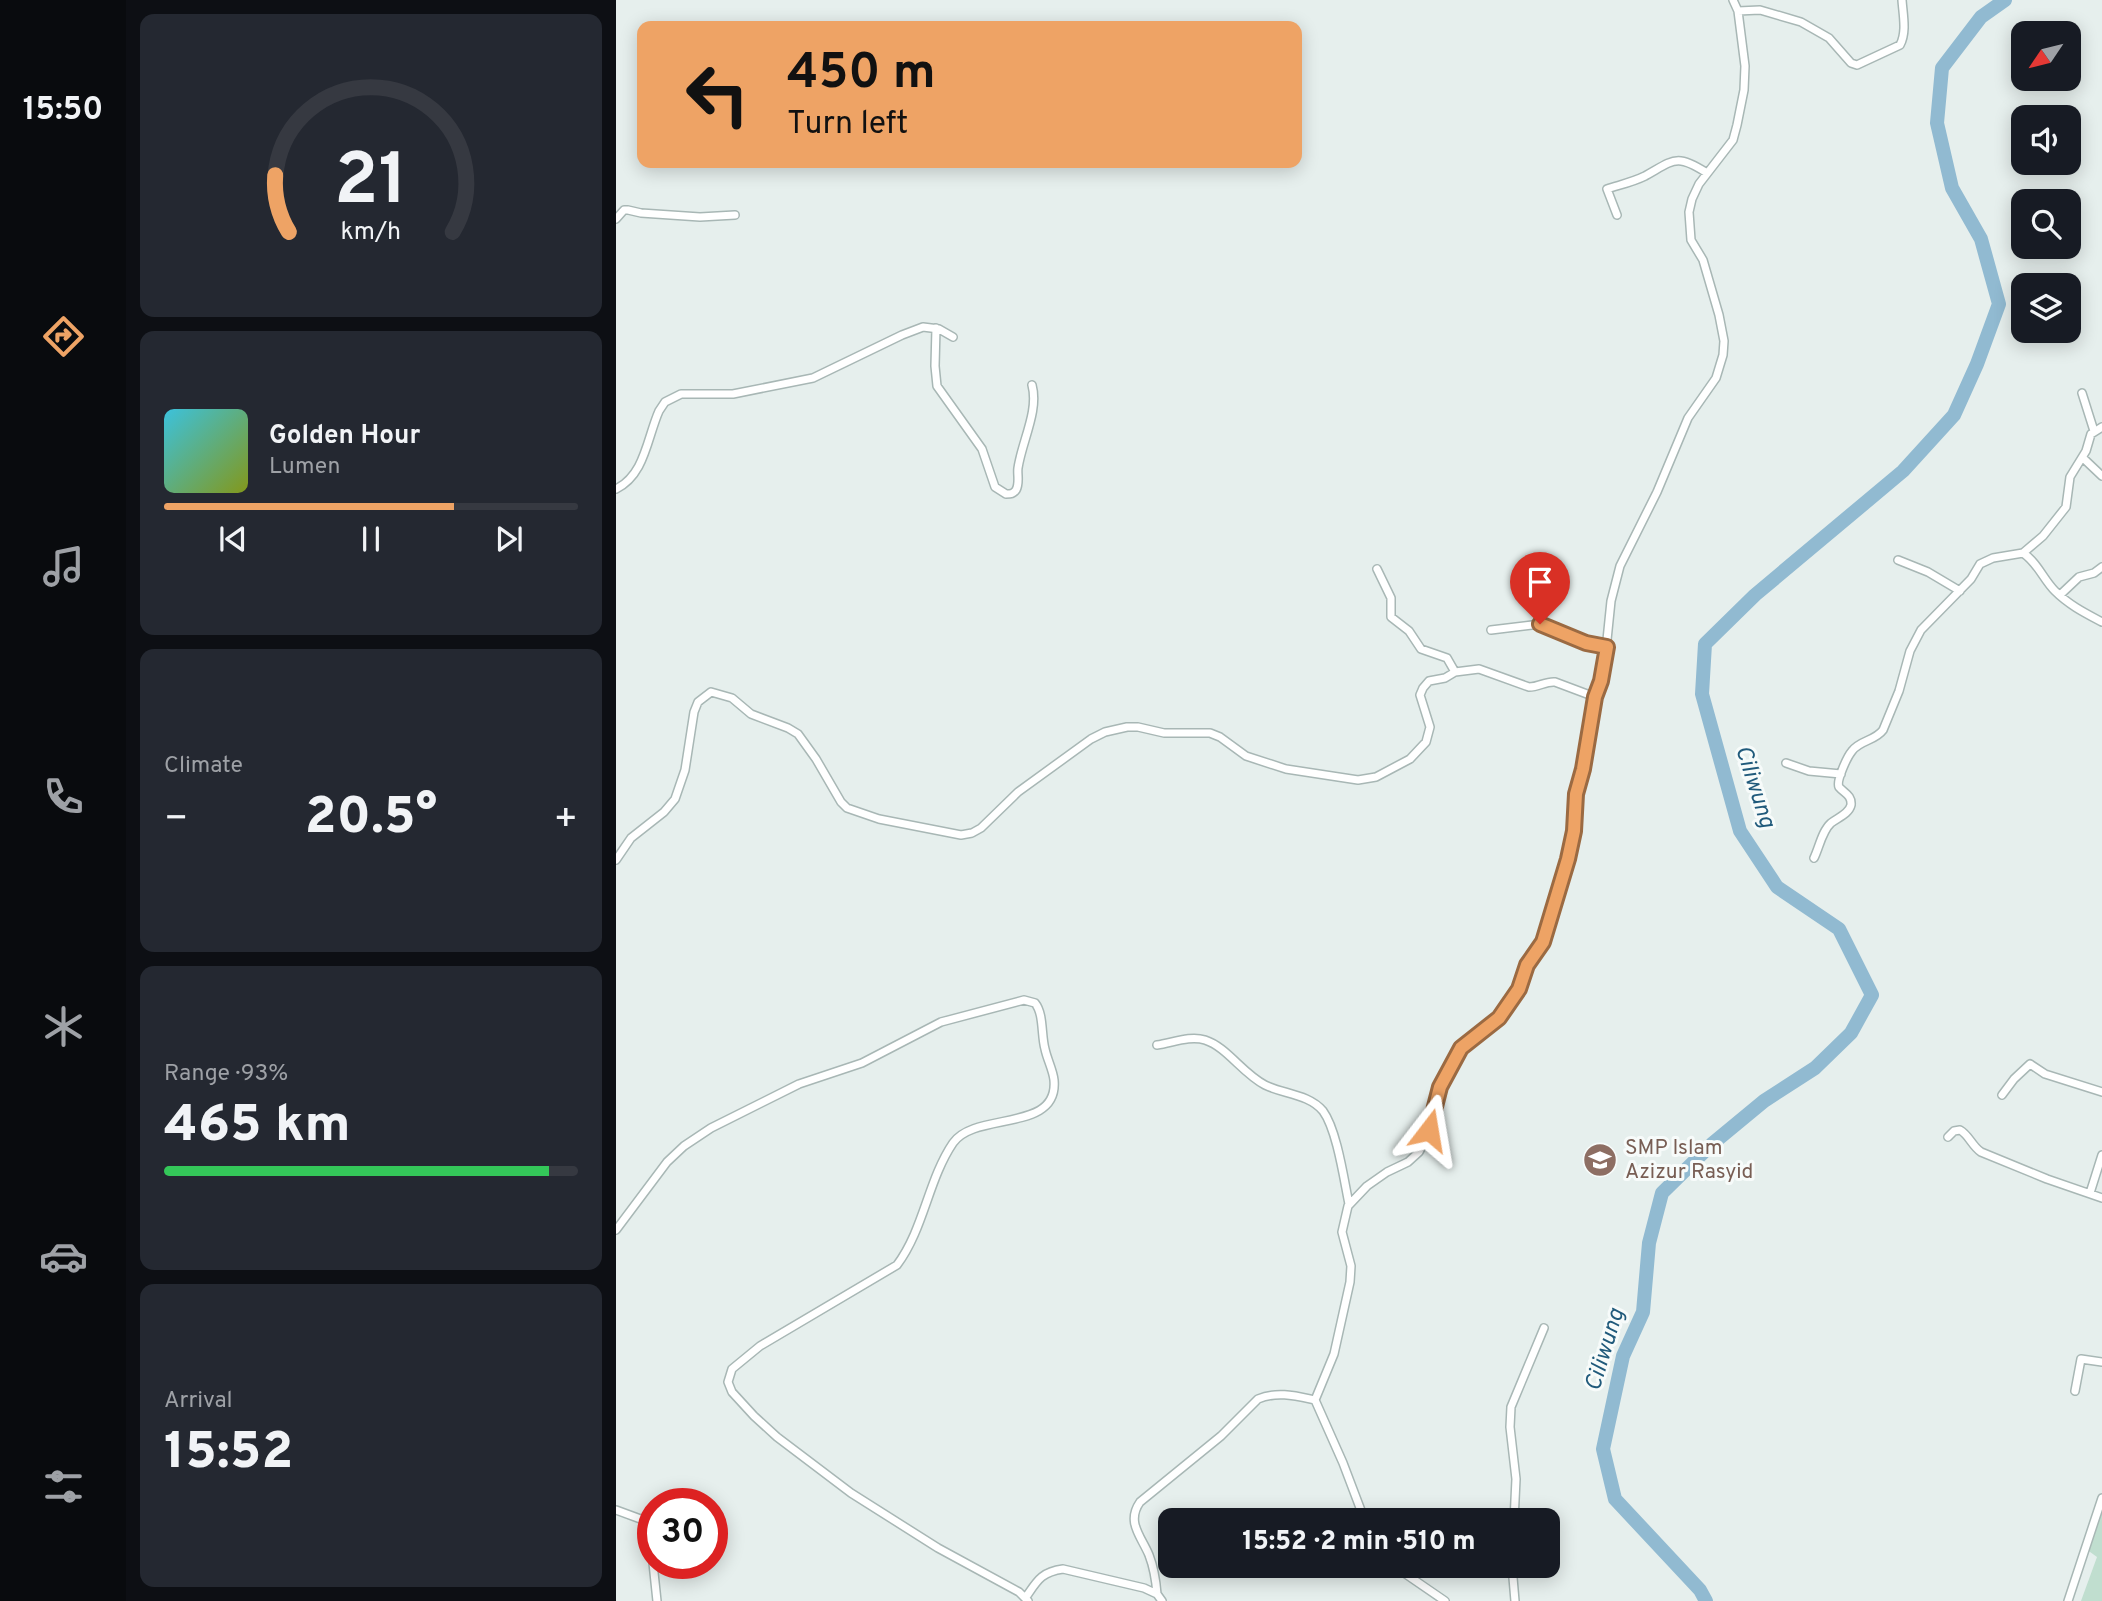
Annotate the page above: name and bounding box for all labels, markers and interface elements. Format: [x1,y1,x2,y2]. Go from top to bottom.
north arrow [2011,21,2081,91]
map controls [2011,21,2081,343]
text: 450 m [787,44,936,106]
icon: left [672,49,763,140]
text: 15:50 [23,91,103,131]
text: Turn left [787,105,908,145]
button: sound [2011,105,2081,175]
text: 21 [334,138,408,230]
button: search [2011,189,2081,259]
text: km/h [341,217,401,249]
button: layers [2011,273,2081,343]
icon: directions [39,312,88,361]
text: Golden Hour [269,420,420,453]
text: Lumen [269,453,340,482]
icon: previous [214,520,252,558]
icon: pause [352,520,390,558]
icon: next [490,520,528,558]
icon: music [39,542,88,591]
pin [1510,552,1570,624]
icon: arrive [1521,563,1559,601]
water label: Ciliwung [1727,742,1781,832]
text: Climate [164,752,243,781]
icon: phone [39,772,88,821]
text: 20.5° [305,786,437,852]
text: − [164,796,189,845]
text: + [553,796,578,845]
icon: climate [39,1002,88,1051]
text: Range · 93% [164,1060,288,1089]
position arrow [1392,1093,1466,1167]
text: 465 km [164,1094,351,1160]
place label: SMP Islam Azizur Rasyid [1625,1135,1753,1186]
school or university icon: SMP Islam Azizur Rasyid [1581,1141,1619,1179]
icon: car [39,1232,88,1281]
water label: Ciliwung [1580,1305,1632,1395]
text: Arrival [164,1387,233,1416]
text: 15:52 [164,1421,293,1487]
icon: filters [39,1462,88,1511]
speed limit sign: 30 [637,1488,728,1579]
text: 15:52 · 2 min · 510 m [1242,1526,1476,1559]

